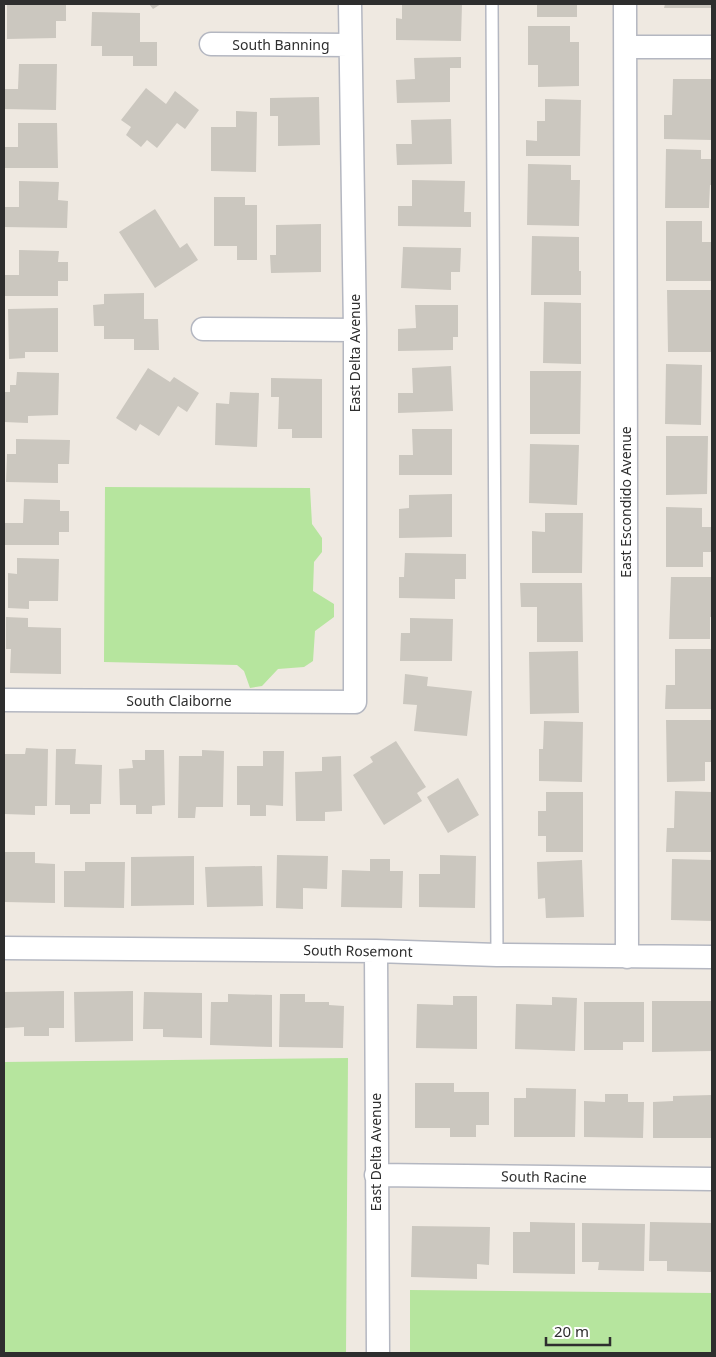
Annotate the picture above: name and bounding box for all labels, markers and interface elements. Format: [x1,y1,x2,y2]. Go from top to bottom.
street label: South Banning [232,35,330,54]
street label: East Delta Avenue [345,294,364,412]
street label: East Escondido Avenue [616,426,635,578]
street label: South Claiborne [126,691,232,710]
street label: South Rosemont [303,940,413,961]
street label: East Delta Avenue [366,1093,385,1211]
street label: South Racine [501,1166,587,1187]
scale bar [546,1314,610,1346]
text: 20 m [554,1321,589,1341]

